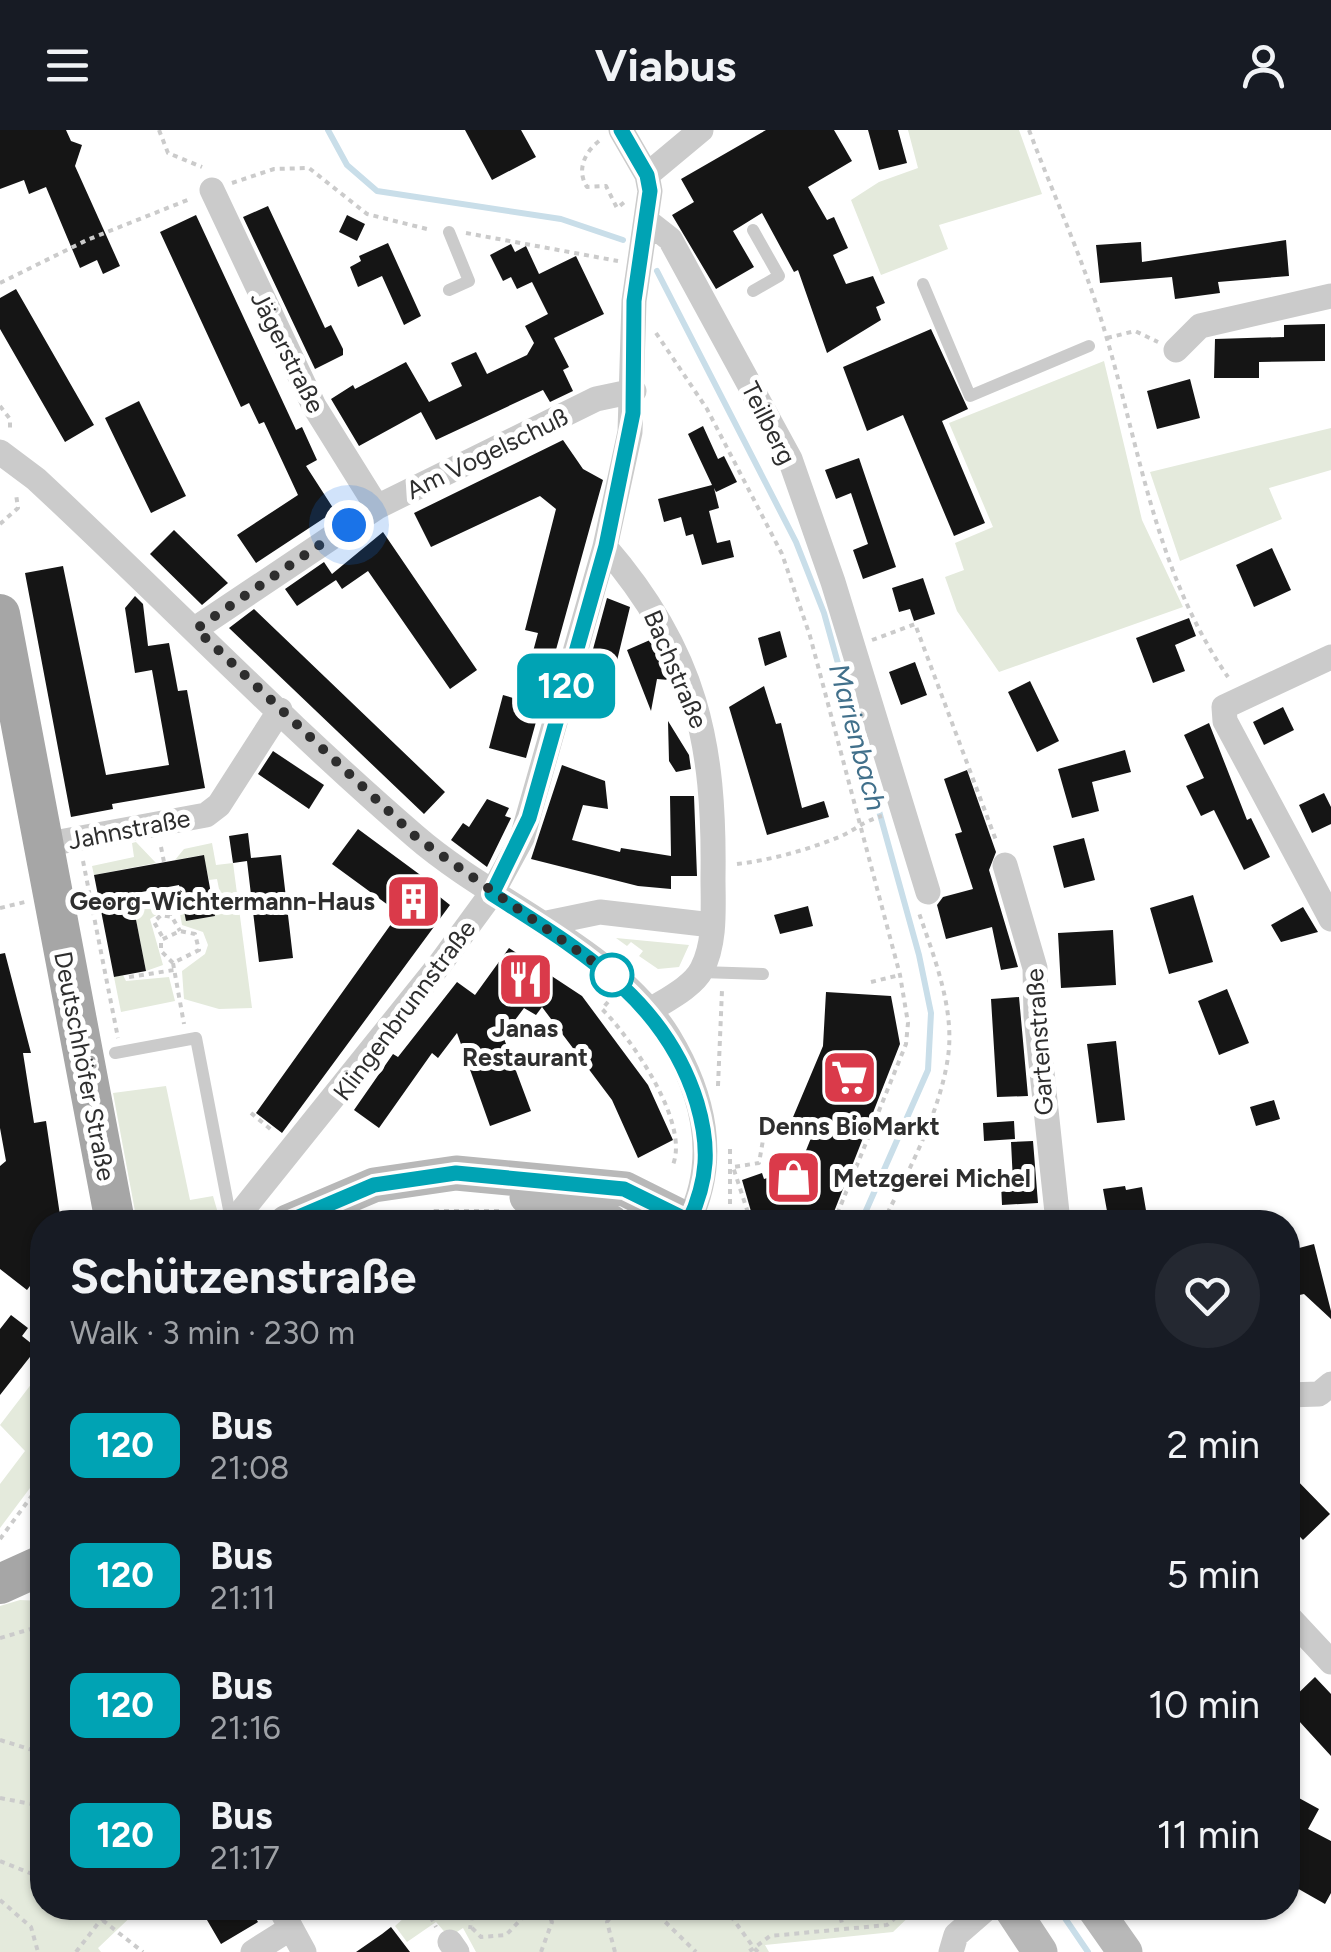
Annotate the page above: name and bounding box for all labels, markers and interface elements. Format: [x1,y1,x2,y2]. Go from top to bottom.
icon: menu [40,38,95,93]
text: Viabus [595,38,736,92]
icon: person [1236,38,1291,93]
street label: Jägerstraße [245,286,331,418]
street label: Teilberg [736,377,802,469]
street label: Am Vogelschuß [401,401,573,505]
your location [324,500,374,550]
street label: Bachstraße [638,605,714,733]
line badge: 120 [508,654,624,718]
water label: Marienbach [822,660,894,814]
text: 120 [537,665,595,707]
street label: Jahnstraße [65,802,193,856]
building icon: Georg-Wichtermann-Haus [384,871,444,931]
place label: Georg-Wichtermann-Haus [69,886,375,916]
street label: Klingenbrunnstraße [326,914,482,1106]
street label: Deutschhöfer Straße [48,949,122,1183]
restaurant icon: Janas Restaurant [495,949,555,1009]
unlabelled marker [591,954,633,996]
street label: Gartenstraße [1019,968,1059,1116]
place label: Janas Restaurant [462,1013,588,1072]
supermarket icon: Denns BioMarkt [819,1047,879,1107]
place label: Denns BioMarkt [758,1111,940,1141]
shop icon: Metzgerei Michel [764,1148,824,1208]
place label: Metzgerei Michel [833,1163,1031,1193]
button: heart [1155,1243,1260,1348]
text: Schützenstraße [70,1247,416,1305]
text: Walk · 3 min · 230 m [70,1314,355,1352]
text: Bus [210,1403,273,1449]
text: 2 min [1167,1422,1260,1468]
text: 120 [96,1424,154,1466]
text: 21:08 [210,1449,289,1487]
text: Bus [210,1533,273,1579]
text: 5 min [1166,1552,1260,1598]
text: 120 [96,1554,154,1596]
text: 21:11 [210,1579,276,1617]
text: Bus [210,1663,273,1709]
text: 10 min [1148,1682,1260,1728]
text: 120 [96,1684,154,1726]
text: 21:16 [210,1709,281,1747]
text: Bus [210,1793,273,1839]
text: 11 min [1157,1812,1260,1858]
text: 120 [96,1814,154,1856]
text: 21:17 [210,1839,280,1877]

